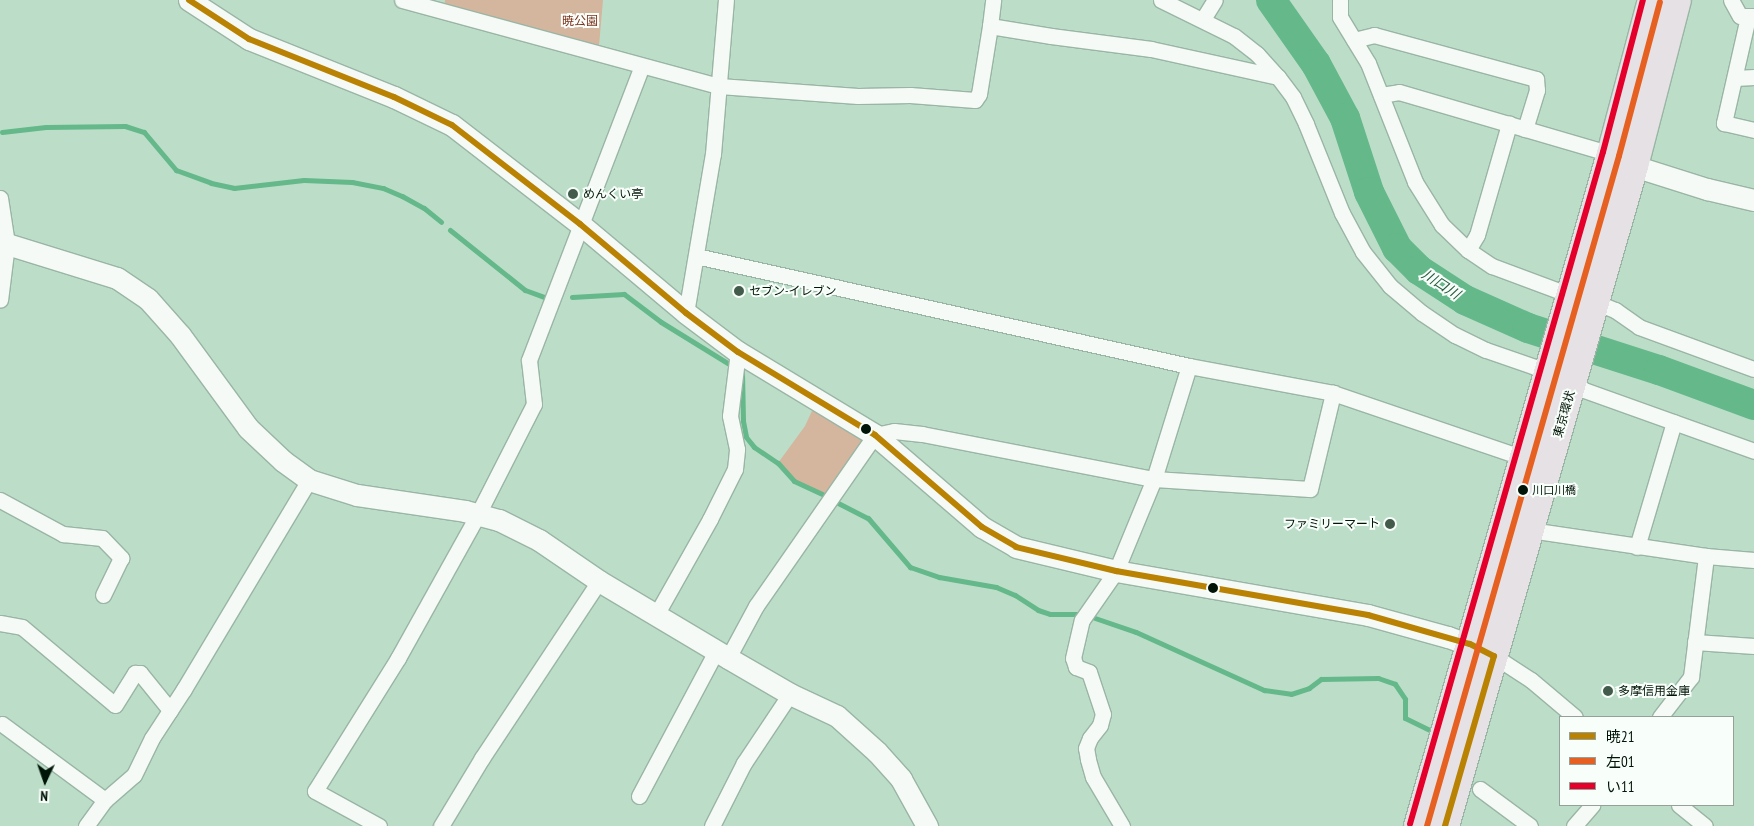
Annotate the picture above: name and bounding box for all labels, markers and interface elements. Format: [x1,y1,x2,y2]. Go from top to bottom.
park label: 暁公園 [562,14,598,28]
place label: めんくい亭 [583,187,643,201]
marker: めんくい亭 [567,188,579,200]
water label: 川口川 [1419,266,1463,302]
place label: セブン-イレブン [749,284,836,298]
marker: セブン-イレブン [733,285,745,297]
street label: 東京環状 [1550,389,1578,439]
unlabelled marker [861,424,871,434]
place label: 川口川橋 [1532,483,1576,497]
marker: 川口川橋 [1518,485,1528,495]
place label: ファミリーマート [1284,517,1380,531]
marker: ファミリーマート [1384,518,1396,530]
unlabelled marker [1208,583,1218,593]
place label: 多摩信用金庫 [1618,684,1690,698]
marker: 多摩信用金庫 [1602,685,1614,697]
legend [1559,716,1734,806]
text: 暁21 [1606,727,1635,746]
text: 左01 [1606,752,1635,771]
north arrow [20,756,70,806]
text: い11 [1606,777,1635,796]
text: N [40,787,48,805]

